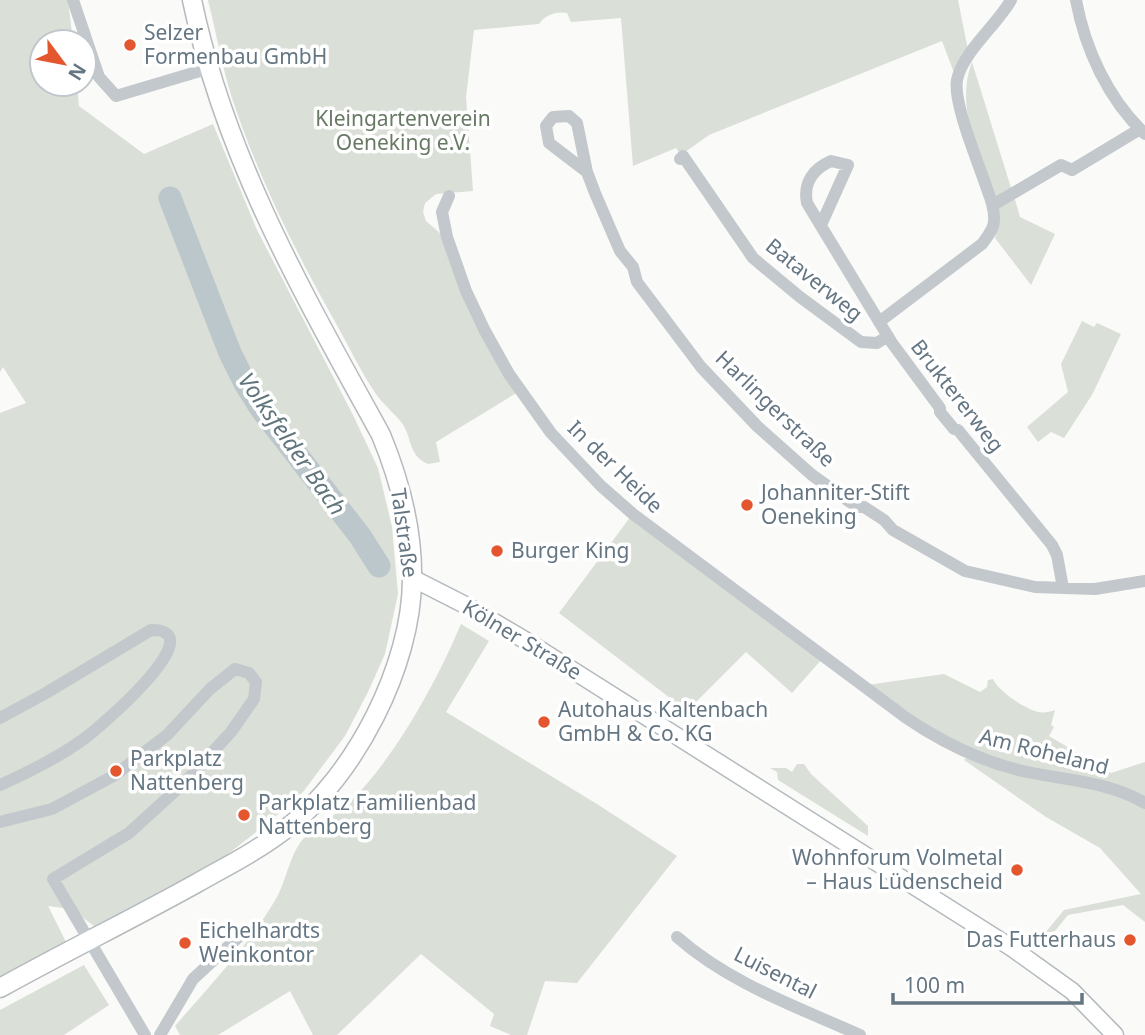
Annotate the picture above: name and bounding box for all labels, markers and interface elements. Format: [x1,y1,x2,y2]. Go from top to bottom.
place label: Selzer Formenbau GmbH [144,18,327,70]
north arrow [28,28,98,98]
marker: Selzer Formenbau GmbH [122,37,138,53]
text: N [62,59,93,85]
park label: Kleingartenverein Oeneking e.V. [315,104,491,156]
street label: Bataverweg [760,231,869,327]
street label: Bruktererweg [905,333,1011,458]
street label: Harlingerstraße [710,344,842,473]
water label: Volksfelder Bach [232,366,354,521]
street label: In der Heide [562,414,669,519]
place label: Johanniter-Stift Oeneking [759,478,910,530]
street label: Talstraße [385,486,425,579]
marker: Johanniter-Stift Oeneking [739,497,755,513]
place label: Burger King [511,536,629,564]
marker: Burger King [489,543,505,559]
street label: Kölner Straße [458,593,587,686]
place label: Autohaus Kaltenbach GmbH & Co. KG [558,695,768,747]
marker: Autohaus Kaltenbach GmbH & Co. KG [536,714,552,730]
street label: Am Roheland [977,721,1112,781]
place label: Parkplatz Nattenberg [130,744,244,796]
marker: Parkplatz Nattenberg [108,763,124,779]
place label: Parkplatz Familienbad Nattenberg [258,788,476,840]
marker: Parkplatz Familienbad Nattenberg [236,807,252,823]
place label: Wohnforum Volmetal – Haus Lüdenscheid [792,843,1003,895]
marker: Wohnforum Volmetal – Haus Lüdenscheid [1009,862,1025,878]
place label: Eichelhardts Weinkontor [199,916,320,968]
place label: Das Futterhaus [966,925,1116,953]
marker: Das Futterhaus [1122,932,1138,948]
marker: Eichelhardts Weinkontor [177,935,193,951]
street label: Luisental [729,939,821,1005]
scale bar [893,962,1082,1006]
text: 100 m [904,971,965,999]

